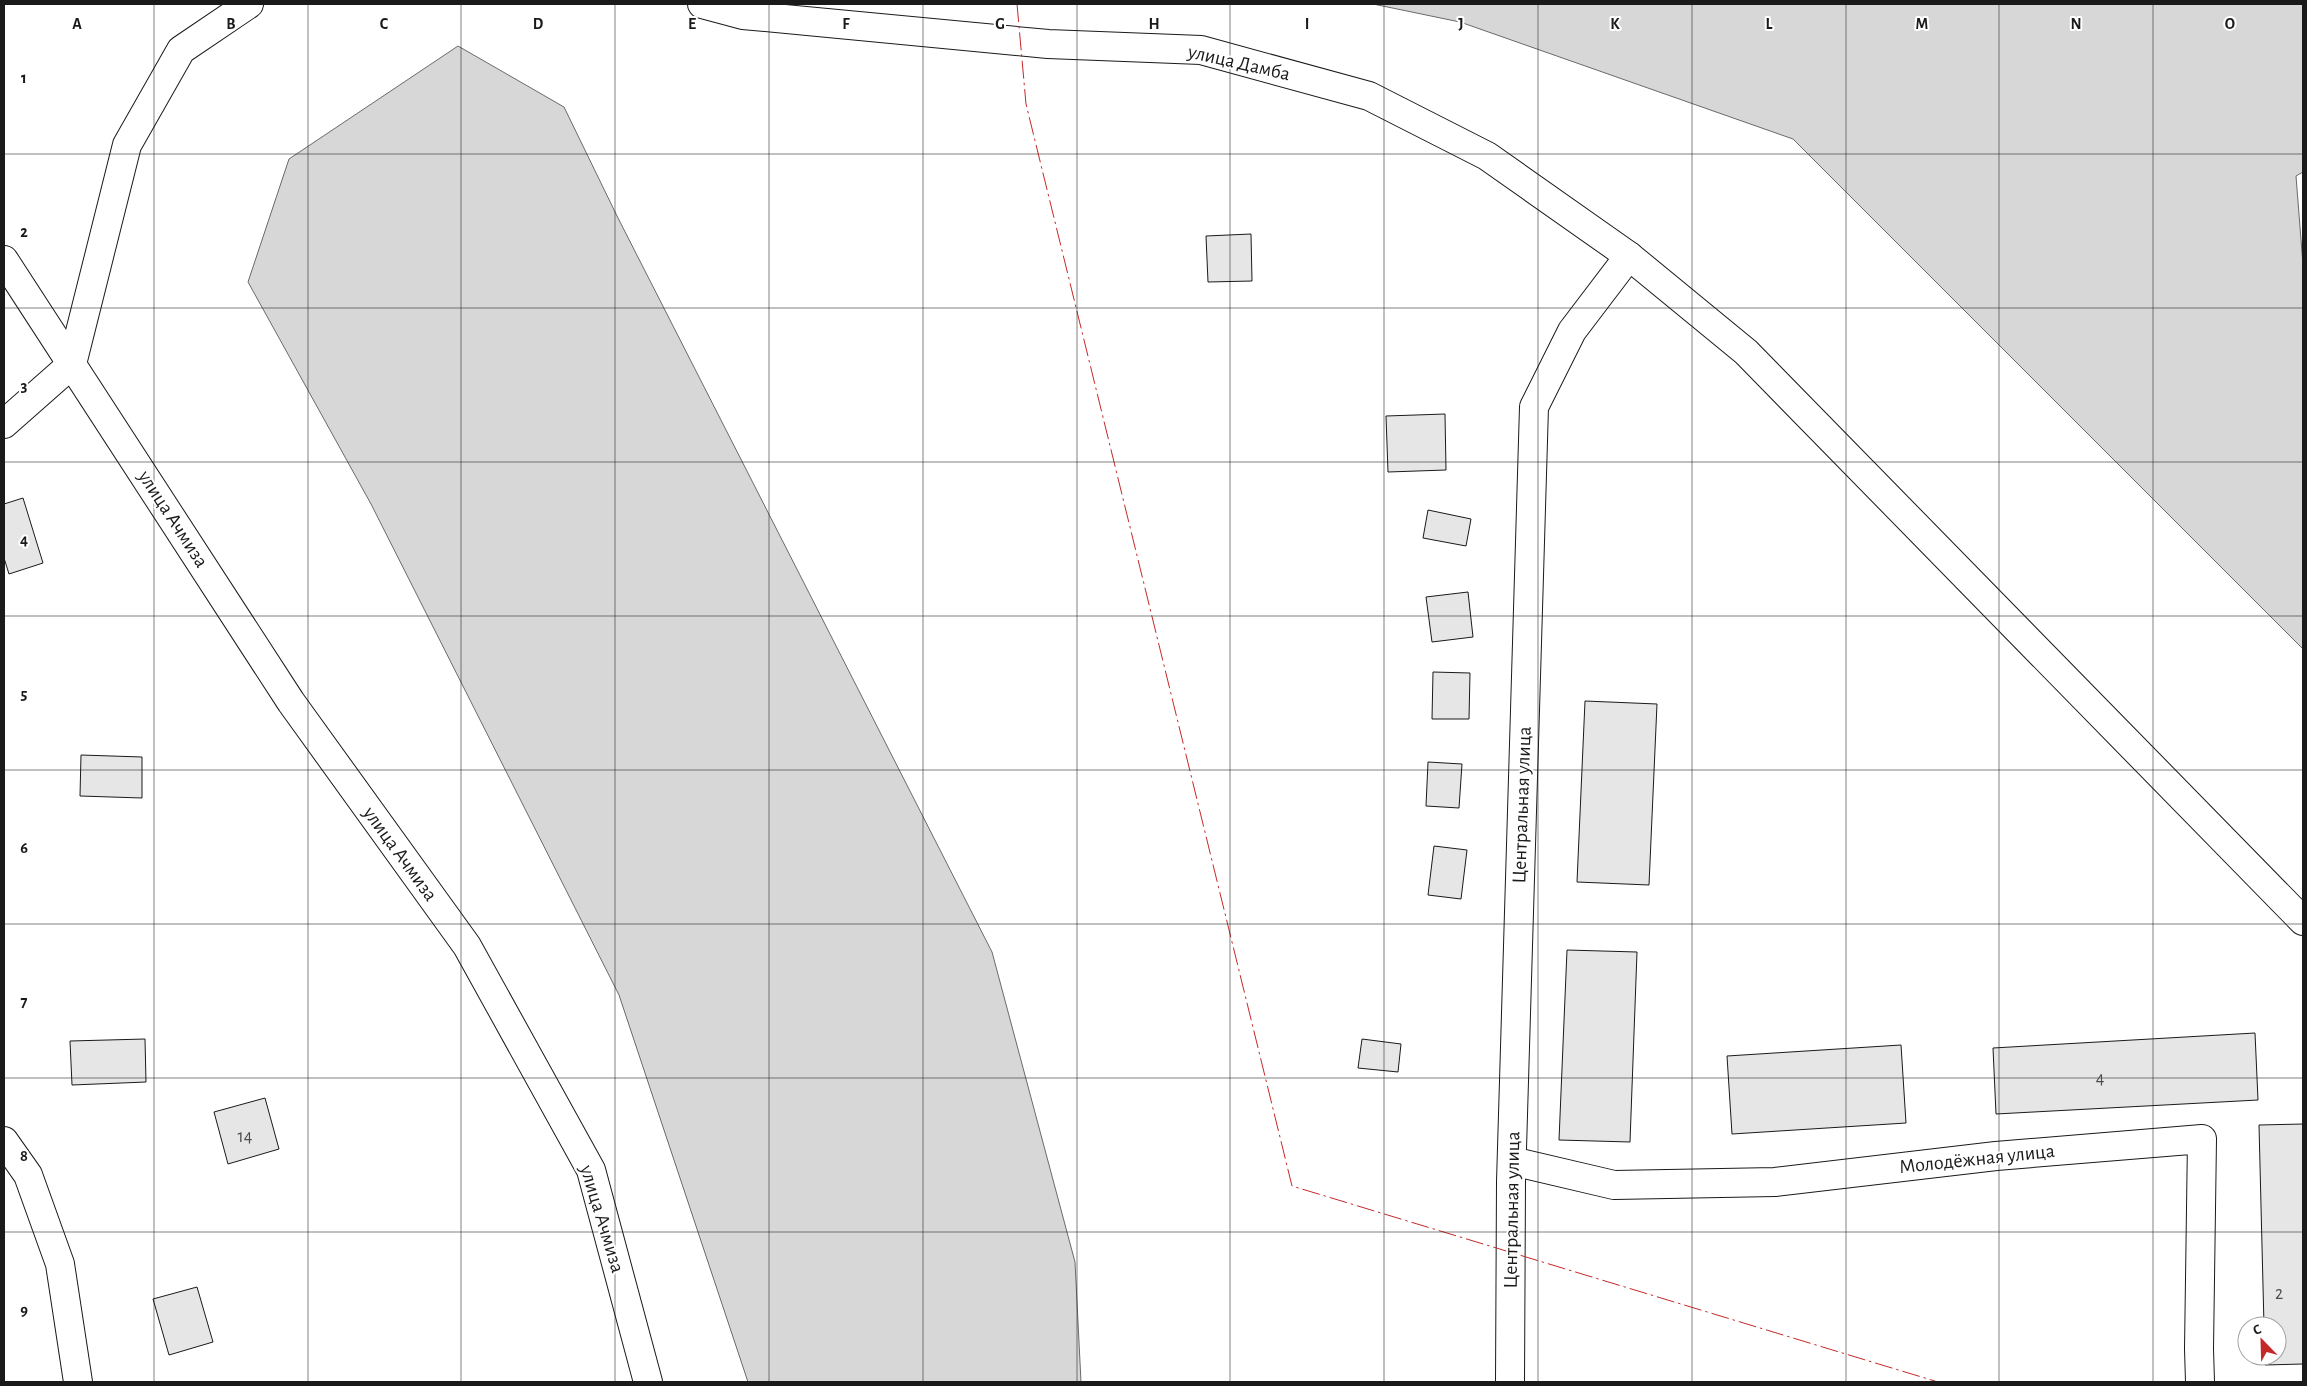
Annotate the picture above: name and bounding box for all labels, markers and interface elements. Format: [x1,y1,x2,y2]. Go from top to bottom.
text: A [72,16,82,32]
text: B [226,16,236,32]
text: C [380,16,389,32]
text: D [533,16,544,32]
text: E [688,16,696,32]
text: F [842,16,850,32]
text: G [995,16,1005,32]
text: H [1148,16,1160,32]
text: I [1305,16,1309,32]
text: J [1458,16,1464,32]
text: K [1610,16,1620,32]
text: L [1766,16,1773,32]
text: M [1916,16,1928,32]
text: N [2070,16,2082,32]
text: O [2225,16,2235,32]
street label: улица Дамба [1185,41,1292,84]
text: 1 [21,70,27,86]
text: 2 [20,224,28,240]
text: 3 [21,378,28,394]
street label: улица Ачмиза [134,466,212,571]
text: 4 [20,532,28,548]
text: 5 [21,686,28,702]
street label: Центральная улица [1509,726,1535,884]
street label: улица Ачмиза [359,802,441,905]
text: 6 [20,840,28,856]
text: 7 [21,994,28,1010]
house number: 4 [2096,1070,2105,1088]
house number: 14 [238,1128,253,1146]
street label: Центральная улица [1501,1131,1523,1289]
street label: Молодёжная улица [1898,1141,2056,1177]
text: 8 [20,1148,28,1164]
street label: улица Ачмиза [576,1162,628,1275]
house number: 2 [2275,1285,2283,1303]
text: 9 [20,1302,28,1318]
north arrow [2237,1316,2287,1366]
text: С [2251,1322,2264,1338]

